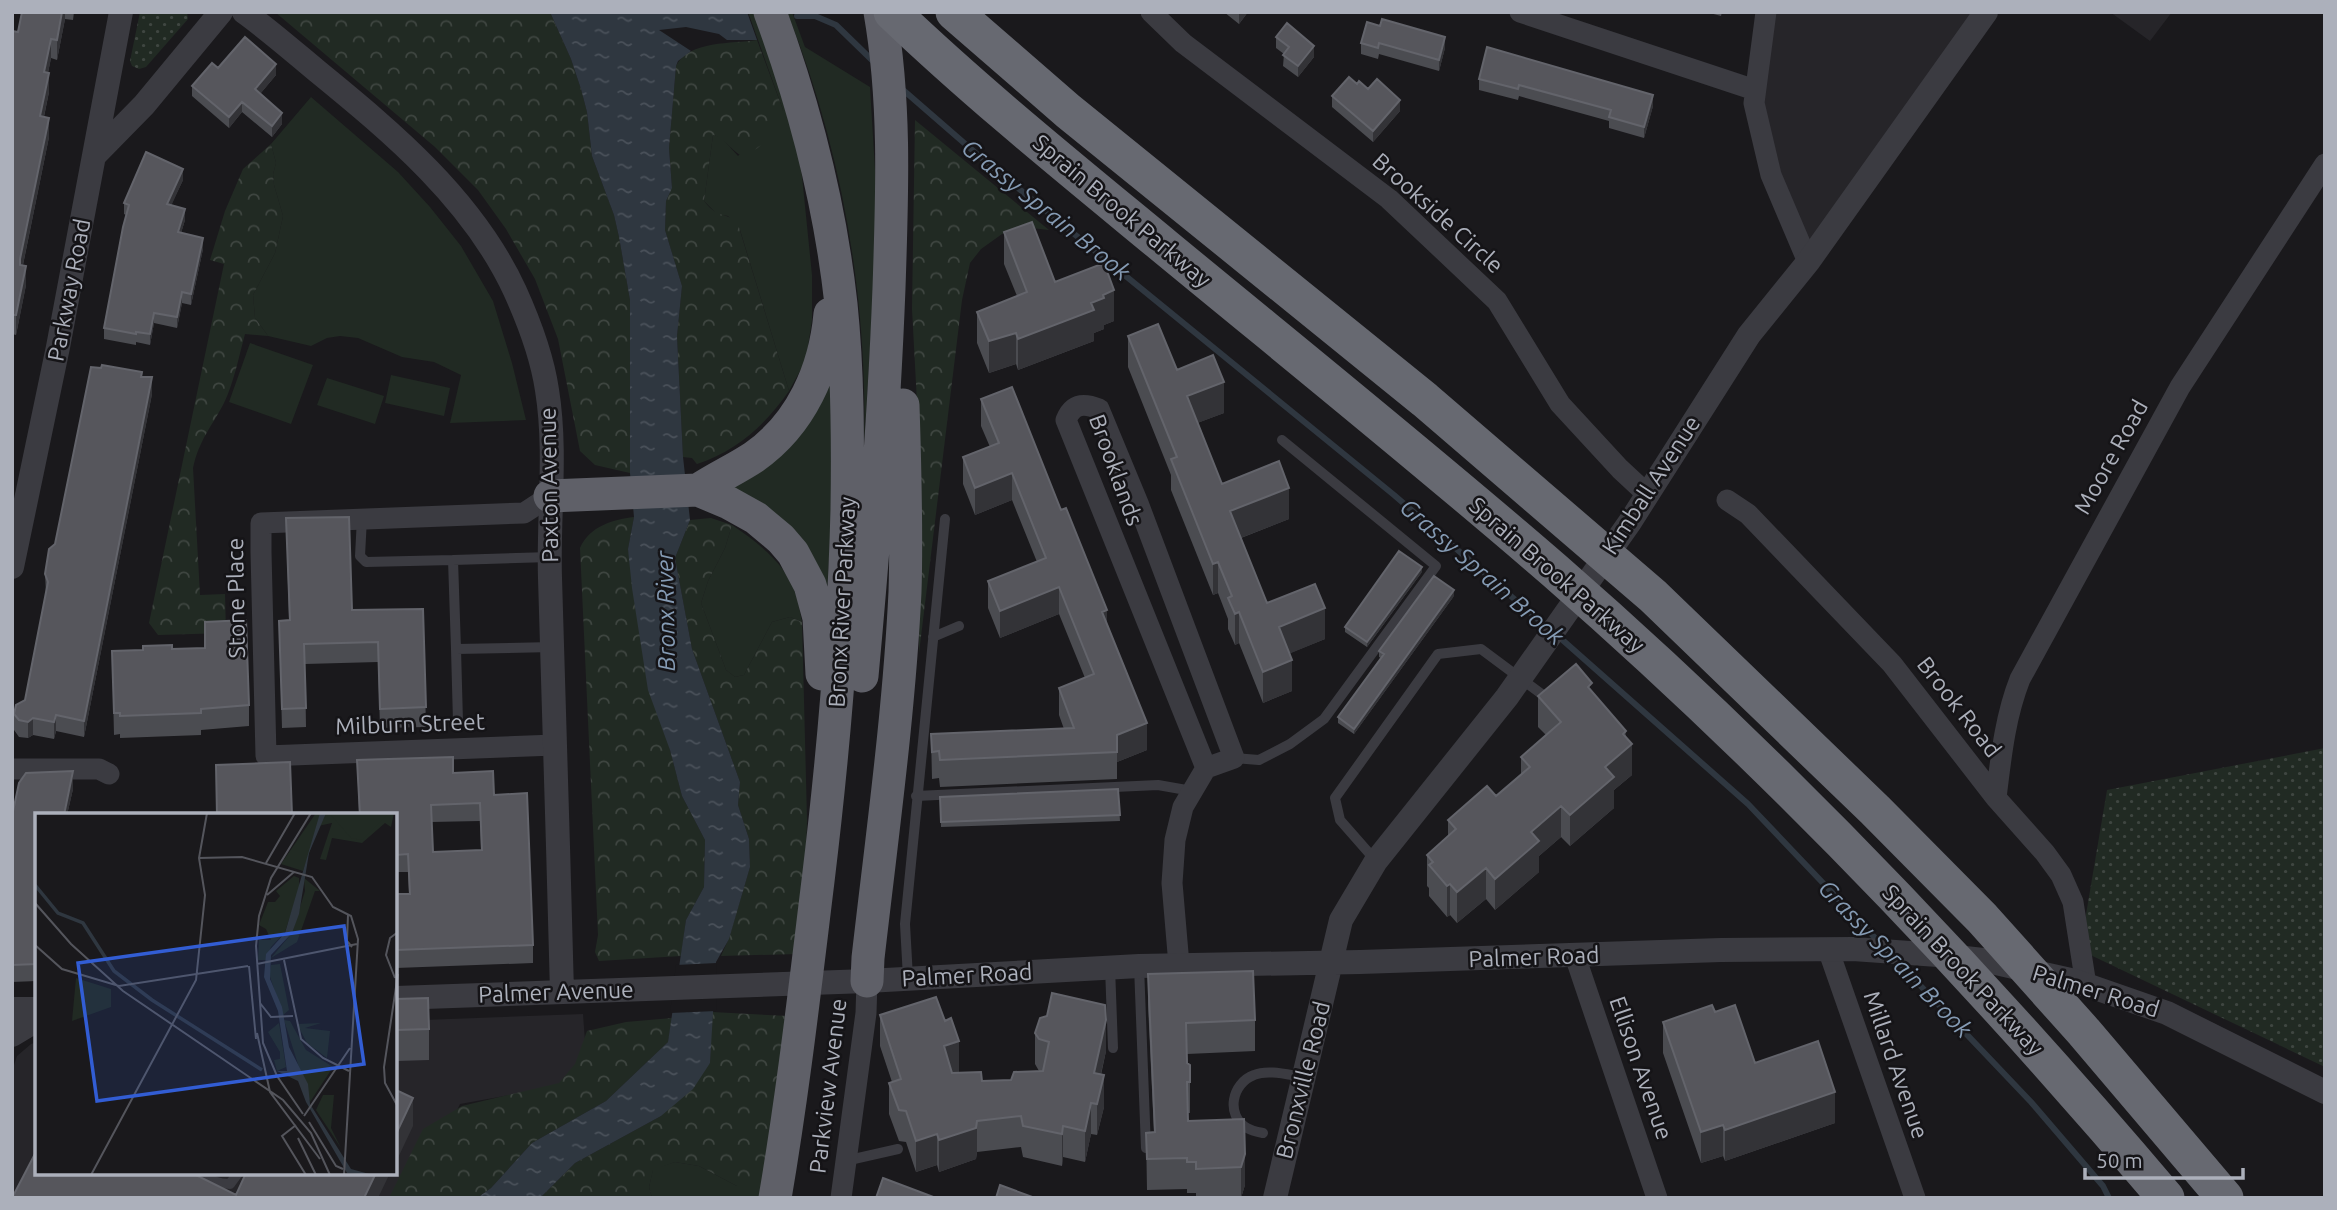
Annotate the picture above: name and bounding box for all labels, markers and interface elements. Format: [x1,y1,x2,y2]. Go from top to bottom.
street label: Sprain Brook Parkway [1029,129,1216,292]
water label: Grassy Sprain Brook [957,133,1136,286]
street label: Brookside Circle [1368,148,1509,278]
street label: Parkway Road [42,216,95,363]
street label: Moore Road [2069,395,2152,518]
street label: Paxton Avenue [535,407,562,563]
street label: Brooklands [1085,411,1148,529]
street label: Kimball Avenue [1597,411,1705,559]
street label: Sprain Brook Parkway [1465,492,1650,657]
water label: Grassy Sprain Brook [1395,493,1571,651]
street label: Bronx River Parkway [823,496,860,708]
street label: Stone Place [222,538,249,659]
water label: Bronx River [651,550,680,672]
street label: Brook Road [1913,652,2006,762]
street label: Milburn Street [335,708,485,739]
inset map [35,813,397,1175]
water label: Grassy Sprain Brook [1813,874,1978,1044]
street label: Sprain Brook Parkway [1878,879,2049,1060]
street label: Palmer Road [1468,942,1600,971]
street label: Palmer Road [901,959,1033,990]
street label: Palmer Road [2030,959,2162,1022]
street label: Palmer Avenue [478,976,634,1007]
street label: Millard Avenue [1860,988,1933,1142]
street label: Ellison Avenue [1605,993,1678,1143]
street label: Parkview Avenue [804,997,851,1175]
street label: Bronxville Road [1271,999,1334,1161]
scale bar [2085,1136,2242,1180]
text: 50 m [2096,1148,2143,1172]

